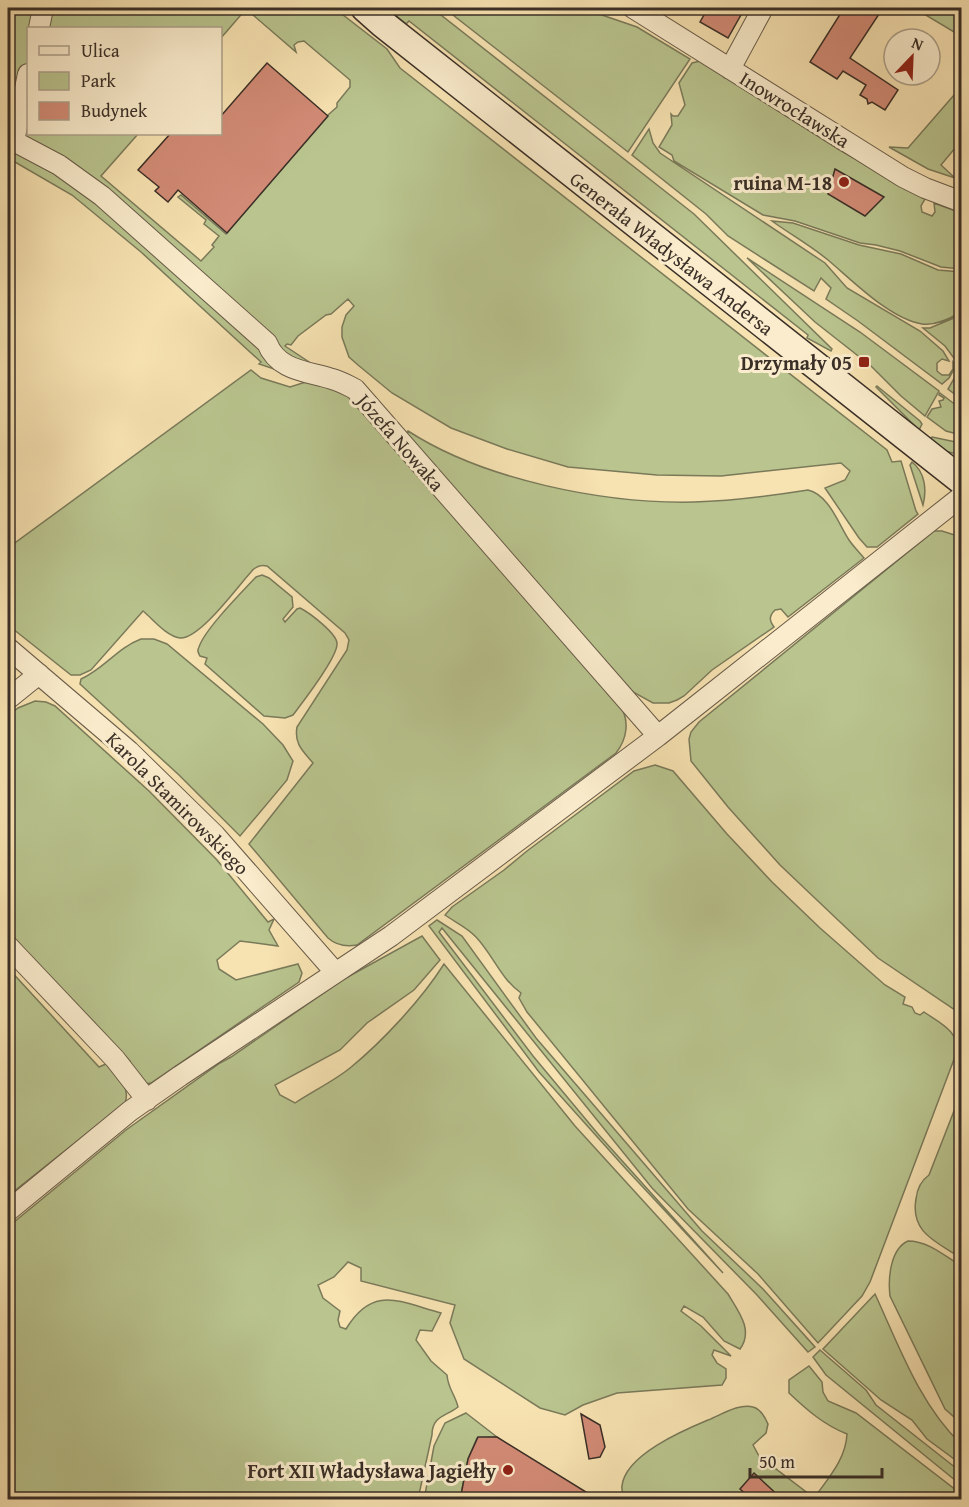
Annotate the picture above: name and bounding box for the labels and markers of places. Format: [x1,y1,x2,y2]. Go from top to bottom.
place label: ruina M-18 [734,168,832,197]
marker: ruina M-18 [837,175,851,189]
place label: Drzymały 05 [741,348,852,377]
marker: Drzymały 05 [857,355,871,369]
place label: Fort XII Władysława Jagiełły [247,1456,497,1485]
marker: Fort XII Władysława Jagiełły [501,1463,515,1477]

